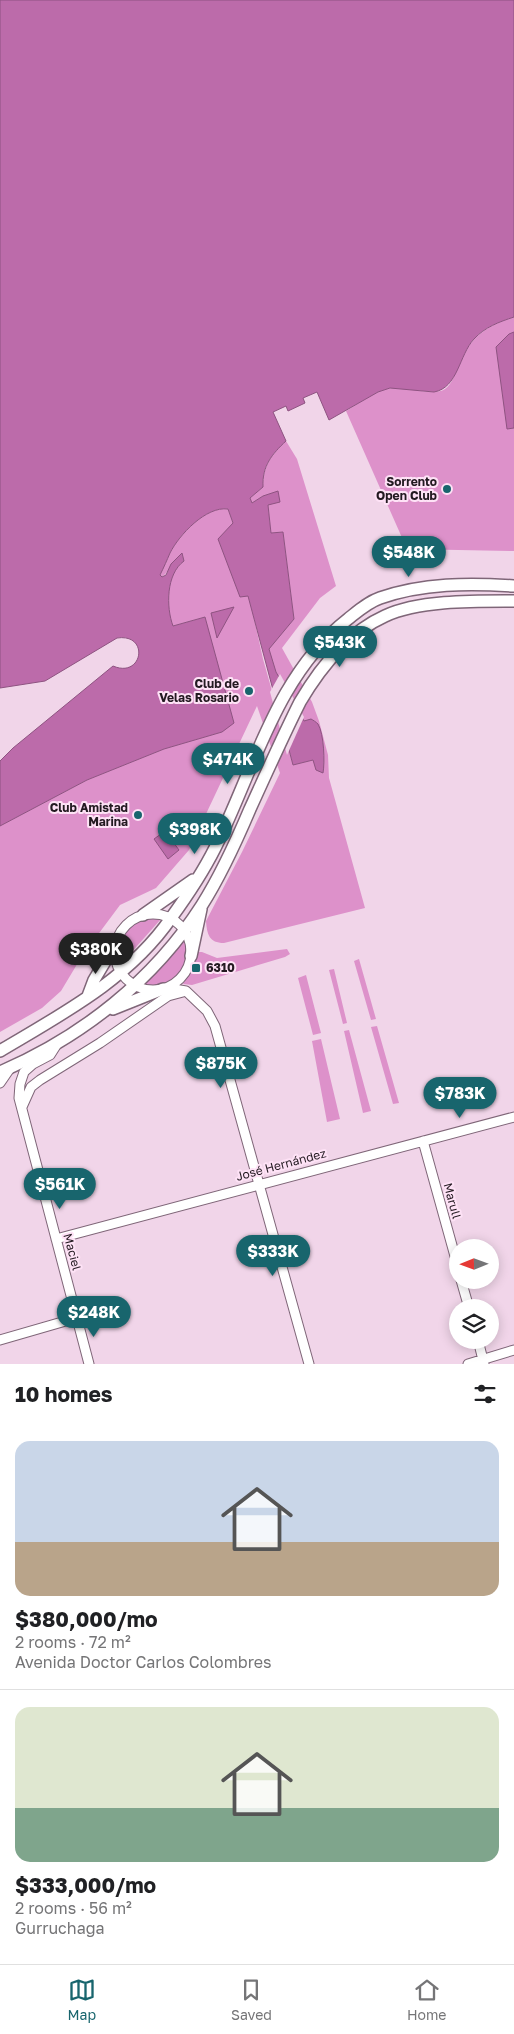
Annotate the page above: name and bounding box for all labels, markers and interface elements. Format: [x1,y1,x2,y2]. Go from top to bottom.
place label: Sorrento Open Club [376,474,438,503]
marker: Sorrento Open Club [441,483,453,495]
pin: $548K [374,536,444,578]
text: $548K [383,542,435,562]
pin: $543K [305,626,375,668]
text: $543K [314,632,366,652]
place label: Club de Velas Rosario [159,676,239,705]
marker: Club de Velas Rosario [243,685,255,697]
pin: $474K [193,742,263,785]
text: $474K [202,749,254,769]
place label: Club Amistad Marina [50,800,128,829]
marker: Club Amistad Marina [132,809,144,821]
pin: $398K [160,812,230,855]
text: $398K [169,819,221,839]
pin: $380K [61,932,131,975]
text: $380K [70,939,122,959]
place label: 6310 [206,960,235,975]
marker: 6310 [190,962,202,974]
pin: $875K [186,1046,256,1089]
text: $875K [195,1053,247,1073]
pin: $783K [425,1076,495,1119]
text: $783K [434,1083,486,1103]
street label: José Hernández [234,1145,328,1184]
pin: $561K [25,1168,95,1210]
text: $561K [35,1174,85,1194]
street label: Marull [440,1181,465,1221]
street label: Maciel [60,1232,85,1272]
pin: $333K [238,1234,308,1277]
north arrow [449,1239,499,1289]
map controls [449,1239,499,1349]
text: $333K [247,1241,299,1261]
pin: $248K [59,1296,129,1338]
button: layers [449,1299,499,1349]
text: $248K [68,1302,120,1322]
icon: filters [471,1380,499,1408]
text: 10 homes [15,1381,113,1407]
icon: home [212,1474,302,1564]
text: $380,000/mo [15,1606,158,1632]
text: 2 rooms · 72 m² [15,1632,131,1652]
text: Avenida Doctor Carlos Colombres [15,1652,272,1672]
icon: home [212,1739,302,1829]
text: $333,000/mo [15,1872,156,1898]
text: 2 rooms · 56 m² [15,1898,132,1918]
text: Gurruchaga [15,1918,105,1938]
tab: Map [67,1976,96,2023]
tab: Saved [231,1976,272,2023]
tab: Home [407,1976,446,2023]

